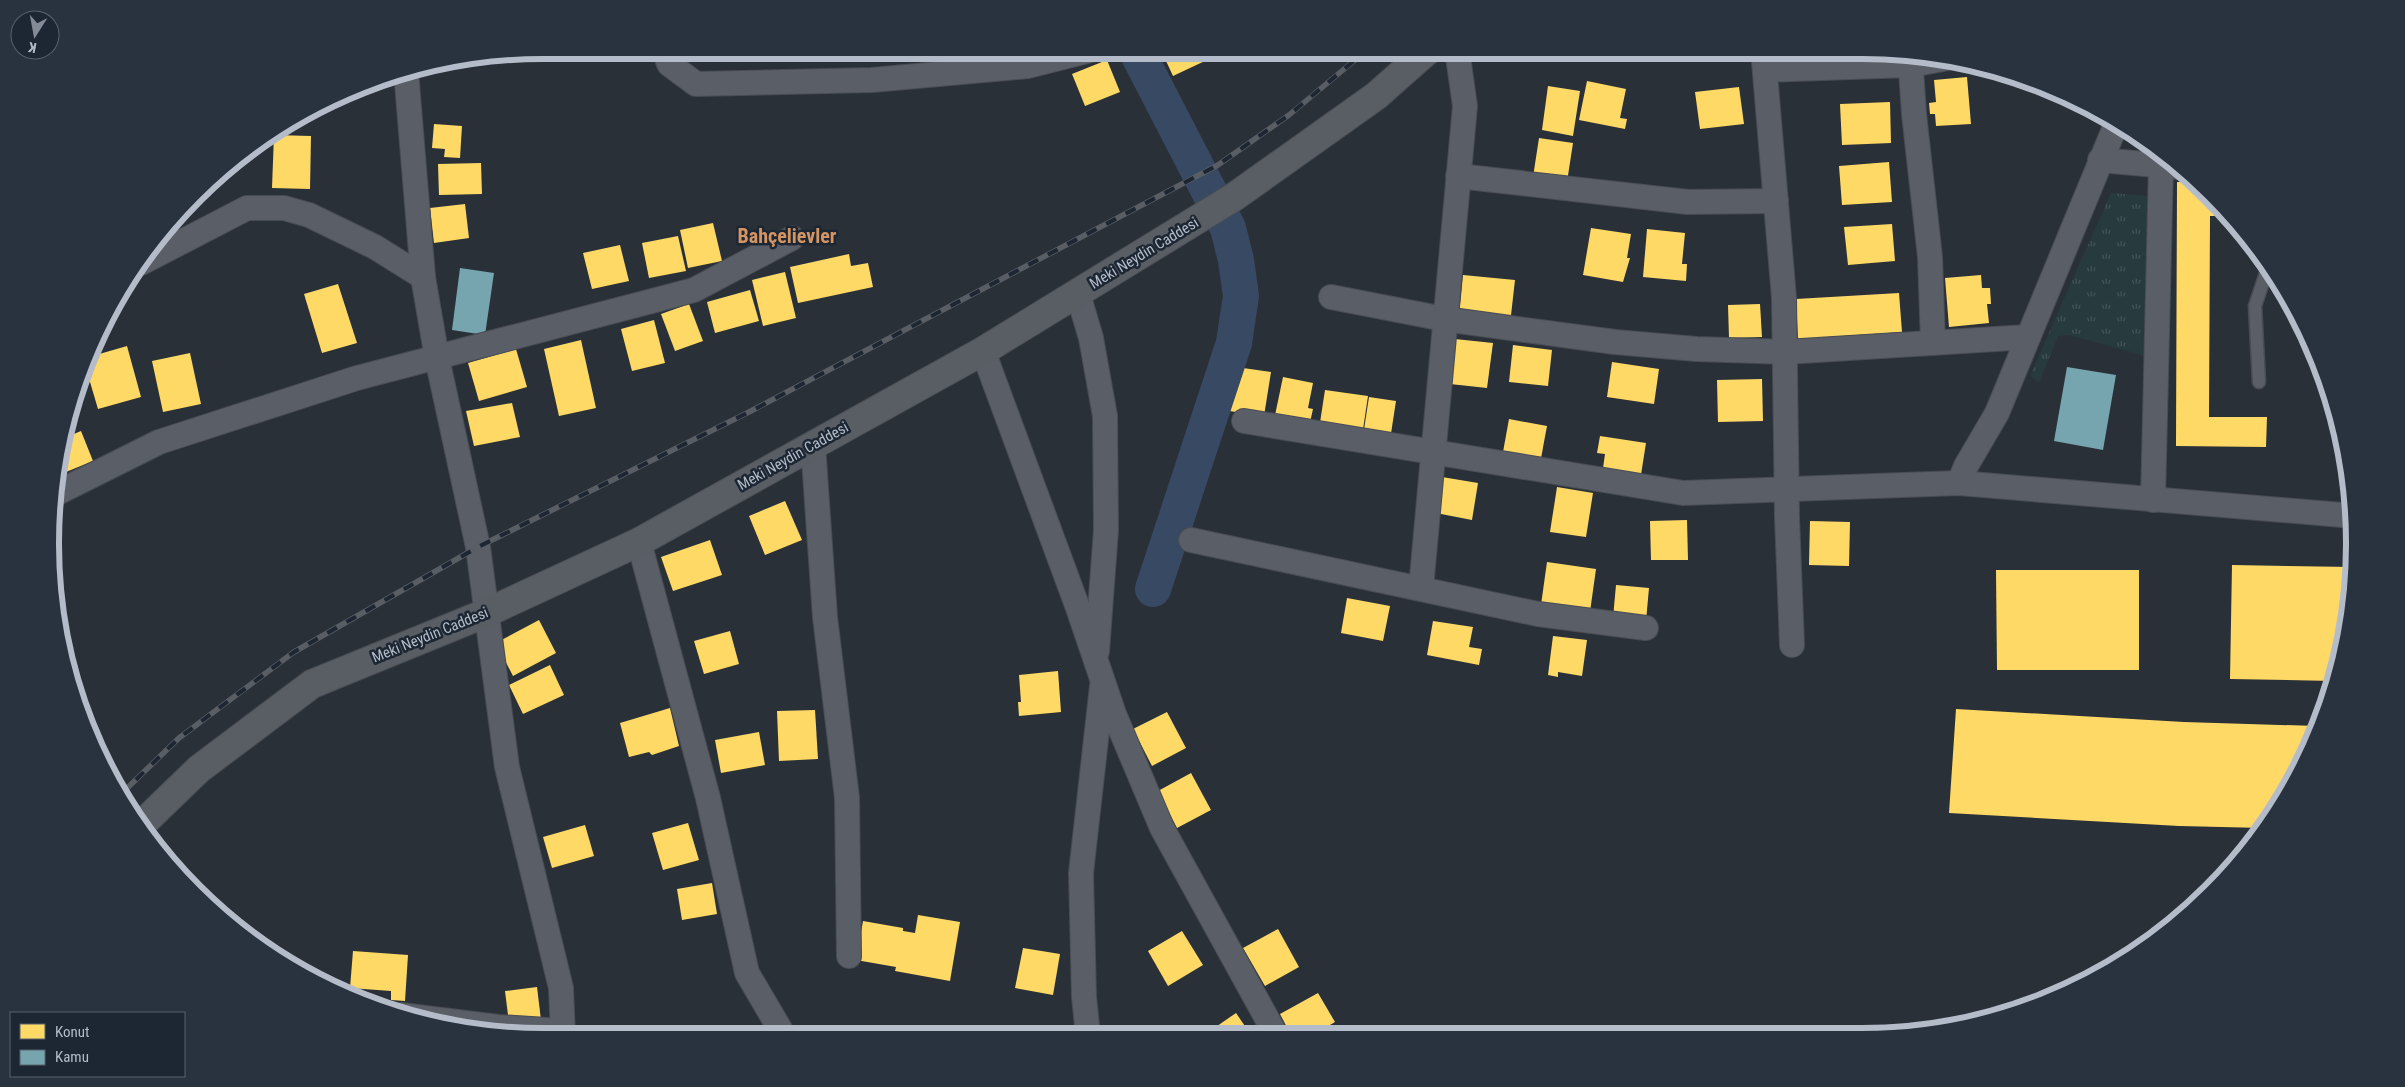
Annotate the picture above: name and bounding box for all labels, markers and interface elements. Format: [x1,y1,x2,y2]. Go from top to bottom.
north arrow [10,10,60,60]
text: K [27,39,38,56]
street label: Meki Neydin Caddesi [1086,213,1202,293]
district label: Bahçelievler [738,224,837,248]
street label: Meki Neydin Caddesi [734,418,852,494]
street label: Meki Neydin Caddesi [369,603,491,667]
legend [10,1012,185,1077]
text: Konut [55,1023,89,1041]
text: Kamu [55,1048,89,1066]

